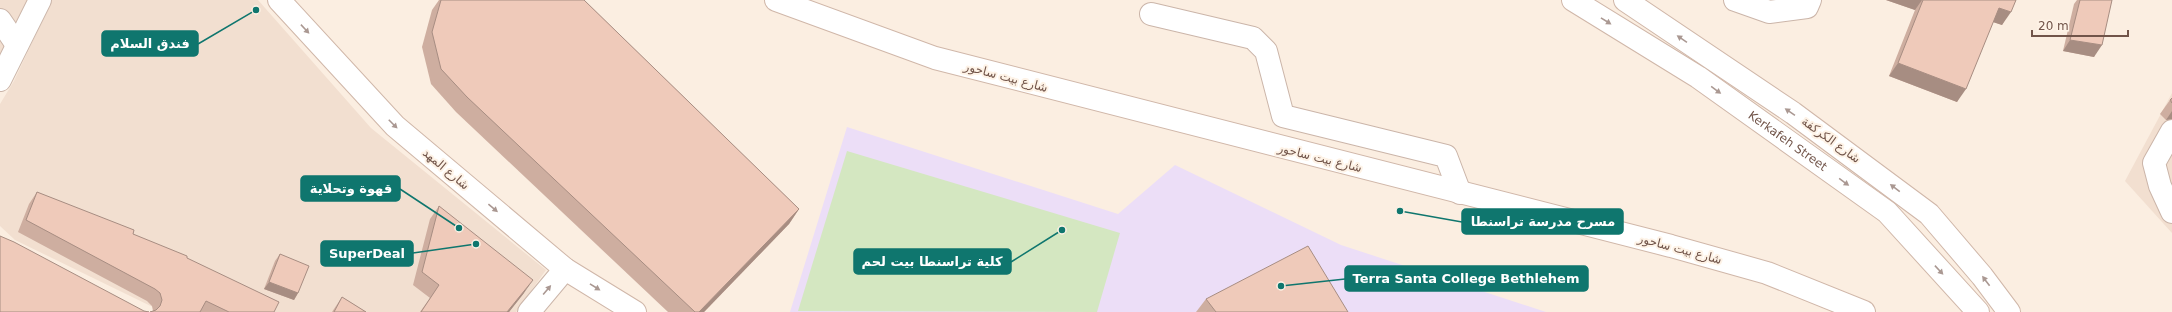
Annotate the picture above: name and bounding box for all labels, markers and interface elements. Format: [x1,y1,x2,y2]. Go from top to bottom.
scale bar [2032,12,2128,38]
one-way arrow [1600,17,1612,24]
text: 20 m [2038,19,2069,33]
one-way arrow [301,24,310,34]
callout: فندق السلام [102,31,198,56]
one-way arrow [1677,35,1688,43]
text: فندق السلام [110,36,190,52]
street label: شارع بيت ساحور [961,59,1049,96]
one-way arrow [1711,86,1721,94]
street label: Kerkafeh Street [1746,108,1830,174]
one-way arrow [1784,108,1796,115]
street label: شارع الكركفة [1798,114,1863,167]
one-way arrow [388,119,398,129]
street label: شارع بيت ساحور [1275,141,1363,176]
street label: شارع المهد [419,146,472,193]
callout: قهوة وتحلاية [301,176,400,201]
one-way arrow [1839,178,1850,186]
text: قهوة وتحلاية [310,181,392,196]
one-way arrow [1890,184,1901,192]
one-way arrow [487,204,498,213]
callout: مسرح مدرسة تراسنطا [1462,209,1623,234]
text: مسرح مدرسة تراسنطا [1471,214,1615,229]
street label: شارع بيت ساحور [1635,231,1723,268]
callout: SuperDeal [321,241,413,266]
text: SuperDeal [329,246,405,261]
callout: كلية تراسنطا بيت لحم [854,249,1011,274]
text: كلية تراسنطا بيت لحم [861,254,1003,269]
one-way arrow [1935,265,1944,275]
callout: Terra Santa College Bethlehem [1345,266,1588,291]
text: Terra Santa College Bethlehem [1353,271,1579,286]
one-way arrow [1981,275,1990,286]
one-way arrow [589,284,601,291]
one-way arrow [542,285,551,296]

